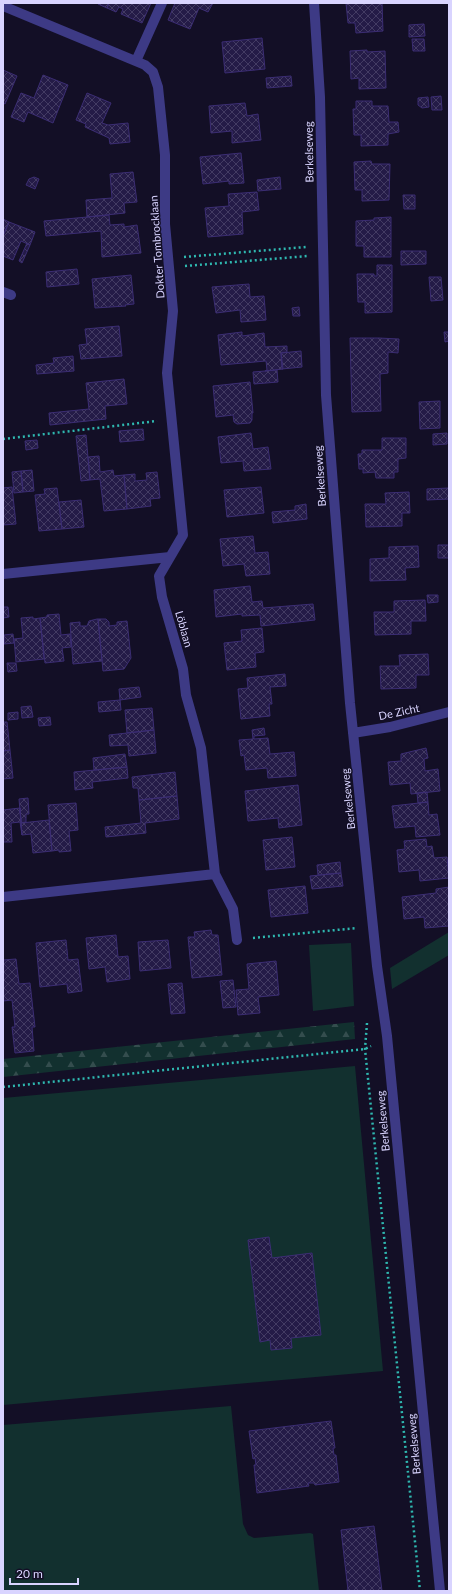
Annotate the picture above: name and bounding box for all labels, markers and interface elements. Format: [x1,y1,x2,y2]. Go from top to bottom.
street label: Berkelseweg [301,121,316,183]
street label: Dokter Tombrocklaan [146,195,167,299]
street label: Berkelseweg [311,445,328,507]
street label: Löblaan [173,609,196,649]
street label: De Zicht [377,701,421,722]
street label: Berkelseweg [338,768,357,830]
street label: Berkelseweg [373,1090,392,1152]
street label: Berkelseweg [404,1413,423,1475]
scale bar [10,1560,78,1586]
text: 20 m [16,1566,43,1581]

